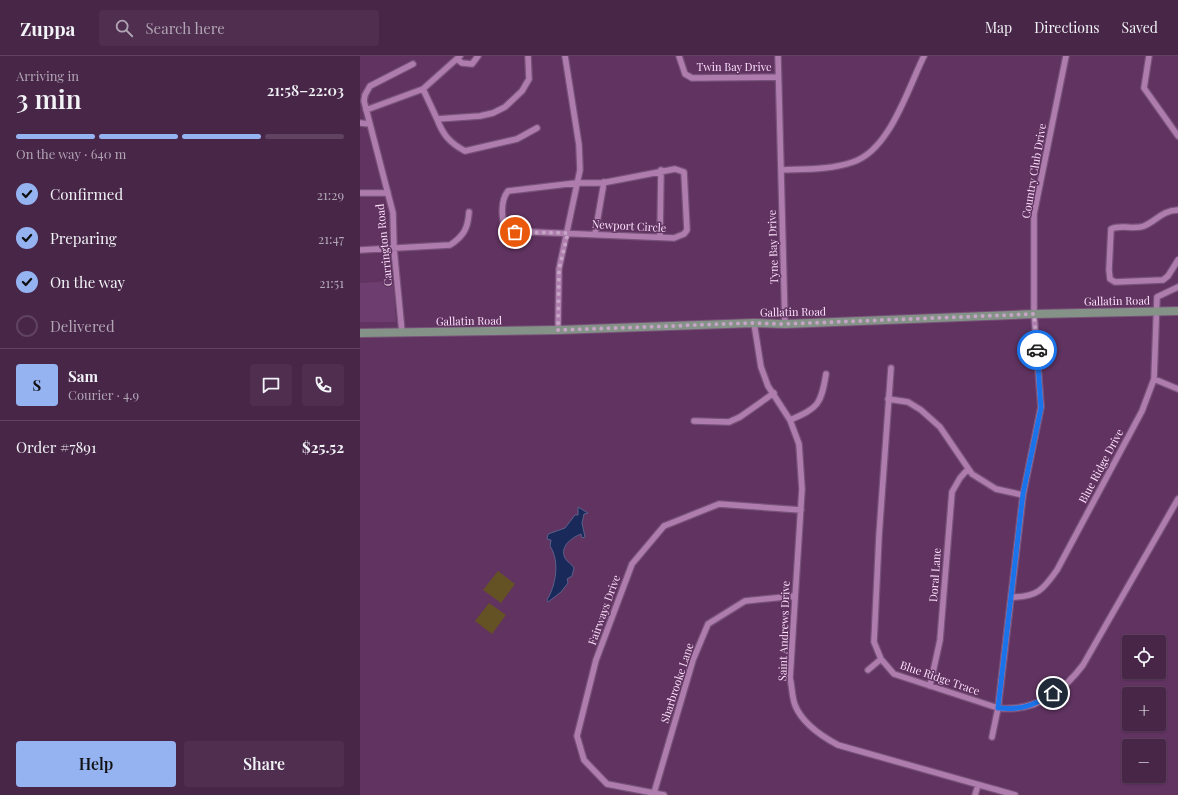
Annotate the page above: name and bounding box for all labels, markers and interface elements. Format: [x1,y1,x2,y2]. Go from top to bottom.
search box [99,10,379,46]
text: Zuppa [20,15,75,41]
icon: search [113,17,135,39]
text: Search here [145,18,225,38]
text: Map [985,18,1012,37]
text: Directions [1034,18,1100,37]
text: Saved [1122,18,1158,37]
street label: Twin Bay Drive [696,59,772,74]
text: Arriving in [16,67,79,84]
text: 21:58–22:03 [267,80,344,100]
text: 3 min [16,81,82,116]
street label: Country Club Drive [1018,122,1049,220]
text: On the way · 640 m [16,145,126,162]
icon: check [16,183,38,205]
text: Confirmed [50,184,123,204]
text: 21:29 [317,186,344,203]
street label: Carrington Road [372,203,395,287]
street label: Tyne Bay Drive [764,209,781,284]
pin [498,215,532,249]
street label: Newport Circle [591,216,667,235]
icon: bag [504,221,526,243]
icon: check [16,227,38,249]
text: Preparing [50,228,117,248]
text: 21:47 [318,230,344,247]
icon: check [16,271,38,293]
text: On the way [50,272,125,292]
text: 21:51 [319,274,344,291]
street label: Gallatin Road [1084,292,1151,309]
street label: Gallatin Road [760,303,827,320]
street label: Gallatin Road [436,312,503,329]
text: Delivered [50,316,115,336]
courier [1017,330,1057,370]
icon: car [1026,339,1048,361]
button: chat [250,364,292,406]
button: phone [302,364,344,406]
text: Sam [68,366,98,386]
text: S [33,375,41,395]
text: Courier · 4.9 [68,386,139,403]
street label: Blue Ridge Drive [1075,426,1127,506]
text: Order #7891 [16,437,97,457]
text: $25.52 [302,437,344,457]
street label: Doral Lane [925,547,944,603]
street label: Fairways Drive [584,572,623,647]
street label: Saint Andrews Drive [774,580,793,681]
map controls [1122,635,1166,783]
button: locate [1122,635,1166,679]
street label: Sharbrooke Lane [656,640,697,725]
street label: Blue Ridge Trace [898,657,982,698]
pin [1036,676,1070,710]
icon: home [1042,682,1064,704]
button: + [1122,687,1166,731]
button: − [1122,739,1166,783]
button: Help [16,741,176,787]
button: Share [184,741,344,787]

